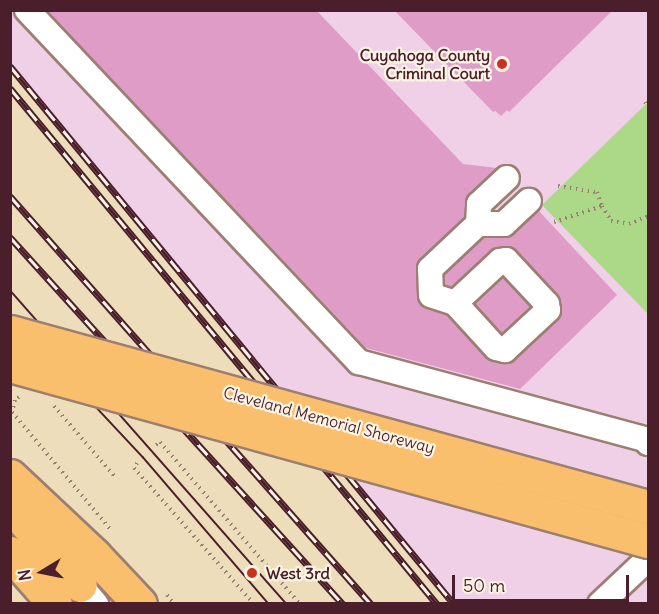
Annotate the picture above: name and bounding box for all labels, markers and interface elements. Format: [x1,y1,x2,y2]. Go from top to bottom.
place label: Cuyahoga County Criminal Court [360,45,490,83]
marker: Cuyahoga County Criminal Court [495,57,509,71]
street label: Cleveland Memorial Shoreway [221,383,437,457]
north arrow [12,542,72,602]
place label: West 3rd [266,563,330,583]
scale bar [455,563,632,601]
marker: West 3rd [243,564,261,582]
text: N [13,568,35,582]
text: 50 m [463,574,505,597]

